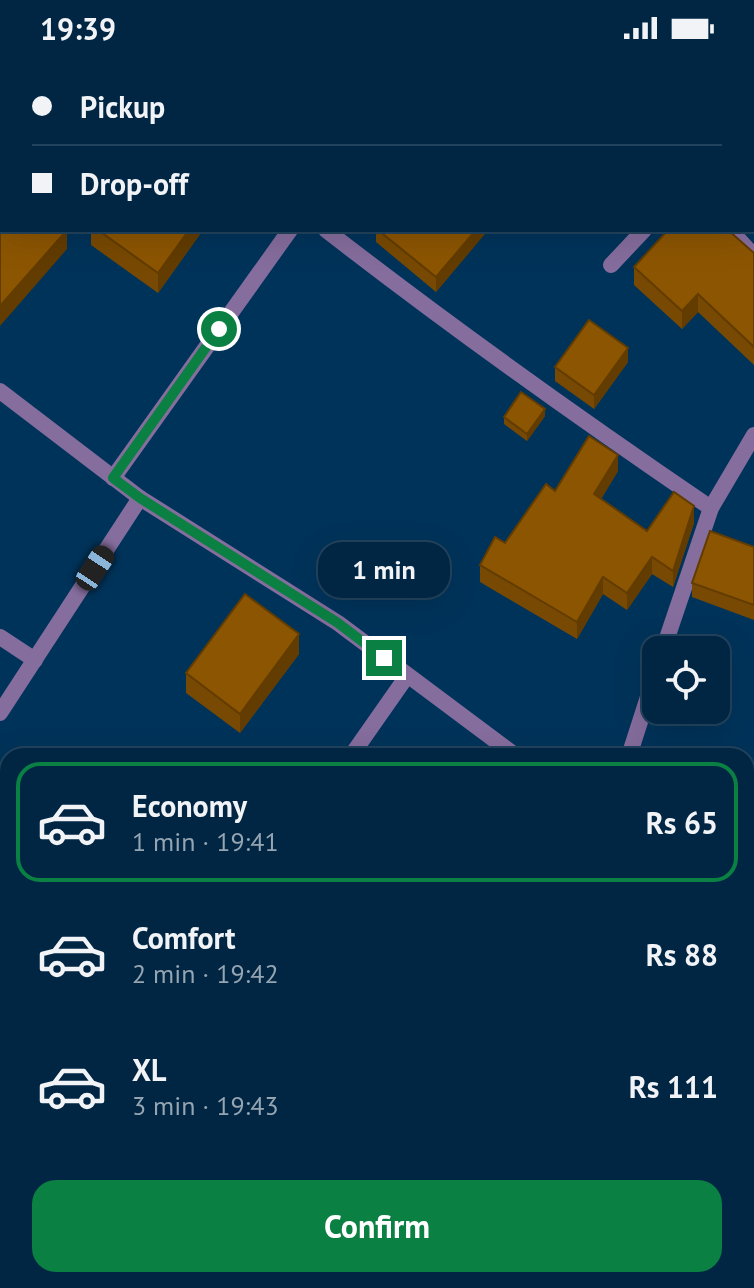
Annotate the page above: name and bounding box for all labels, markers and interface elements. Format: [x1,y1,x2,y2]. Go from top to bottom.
text: 19:39 [40,9,116,48]
text: Pickup [80,87,165,126]
text: Drop-off [80,164,188,203]
route start [201,311,237,347]
car [72,541,118,595]
callout: 1 min [318,542,450,598]
text: 1 min [352,553,416,586]
map controls [642,636,730,724]
button: locate [642,636,730,724]
route end [366,640,402,676]
icon: car [36,786,108,858]
text: Economy [132,786,247,825]
text: Rs 65 [646,803,718,842]
text: 1 min · 19:41 [132,825,279,858]
icon: car [36,918,108,990]
text: Comfort [132,918,235,957]
text: Rs 88 [646,935,718,974]
text: 2 min · 19:42 [132,957,279,990]
icon: car [36,1050,108,1122]
text: XL [132,1050,166,1089]
text: Rs 111 [629,1067,718,1106]
text: 3 min · 19:43 [132,1089,279,1122]
button: Confirm [32,1180,722,1272]

